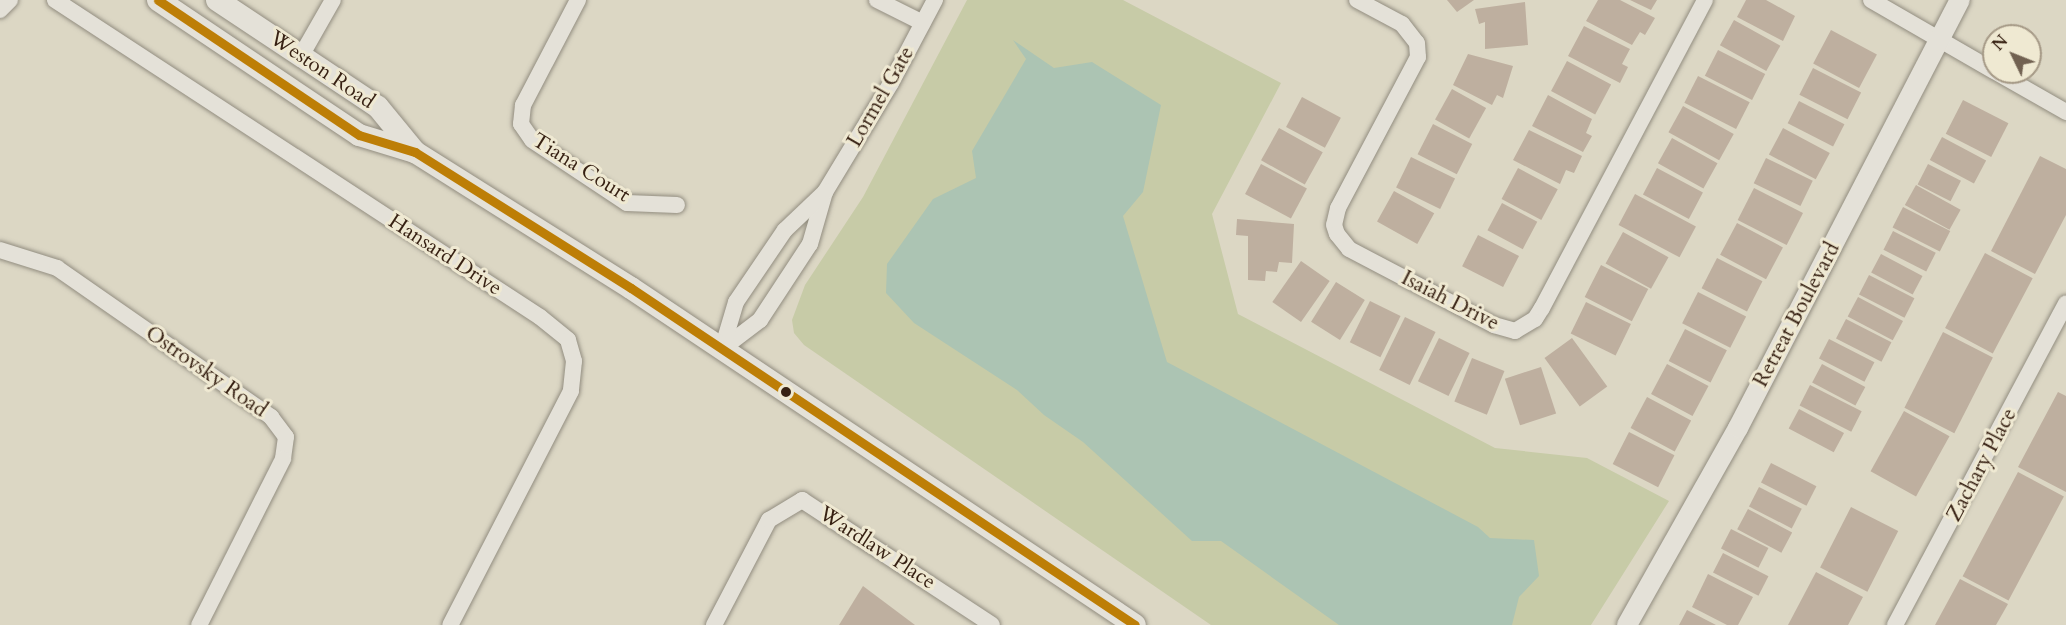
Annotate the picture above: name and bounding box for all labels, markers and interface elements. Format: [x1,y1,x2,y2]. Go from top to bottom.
north arrow [1982,24,2042,84]
street label: Weston Road [265,26,379,114]
text: N [1988,31,2013,56]
street label: Lormel Gate [842,42,920,152]
street label: Tiana Court [528,128,634,208]
street label: Hansard Drive [384,209,506,301]
street label: Retreat Boulevard [1748,239,1846,391]
street label: Isaiah Drive [1397,266,1503,336]
street label: Ostrovsky Road [140,321,272,423]
unlabelled marker [780,386,792,398]
street label: Zachary Place [1942,404,2022,526]
street label: Wardlaw Place [814,501,940,595]

